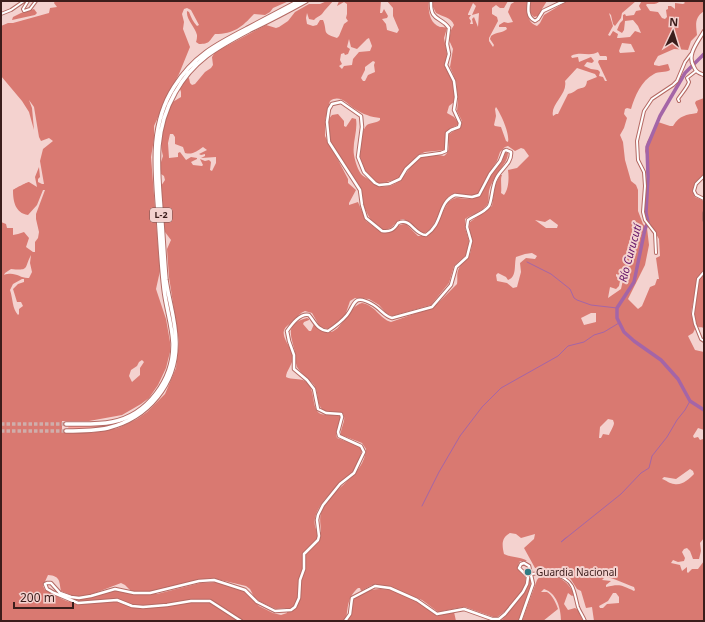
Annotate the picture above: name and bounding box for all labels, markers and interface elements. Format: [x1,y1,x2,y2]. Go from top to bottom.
north arrow [653,12,693,52]
text: N [669,14,679,29]
road number: L-2 [150,208,172,222]
water label: Río Curucutí [615,221,645,284]
place label: Guardia Nacional [536,565,617,579]
marker: Guardia Nacional [523,567,533,577]
scale bar [14,584,73,610]
text: 200 m [20,589,55,606]

